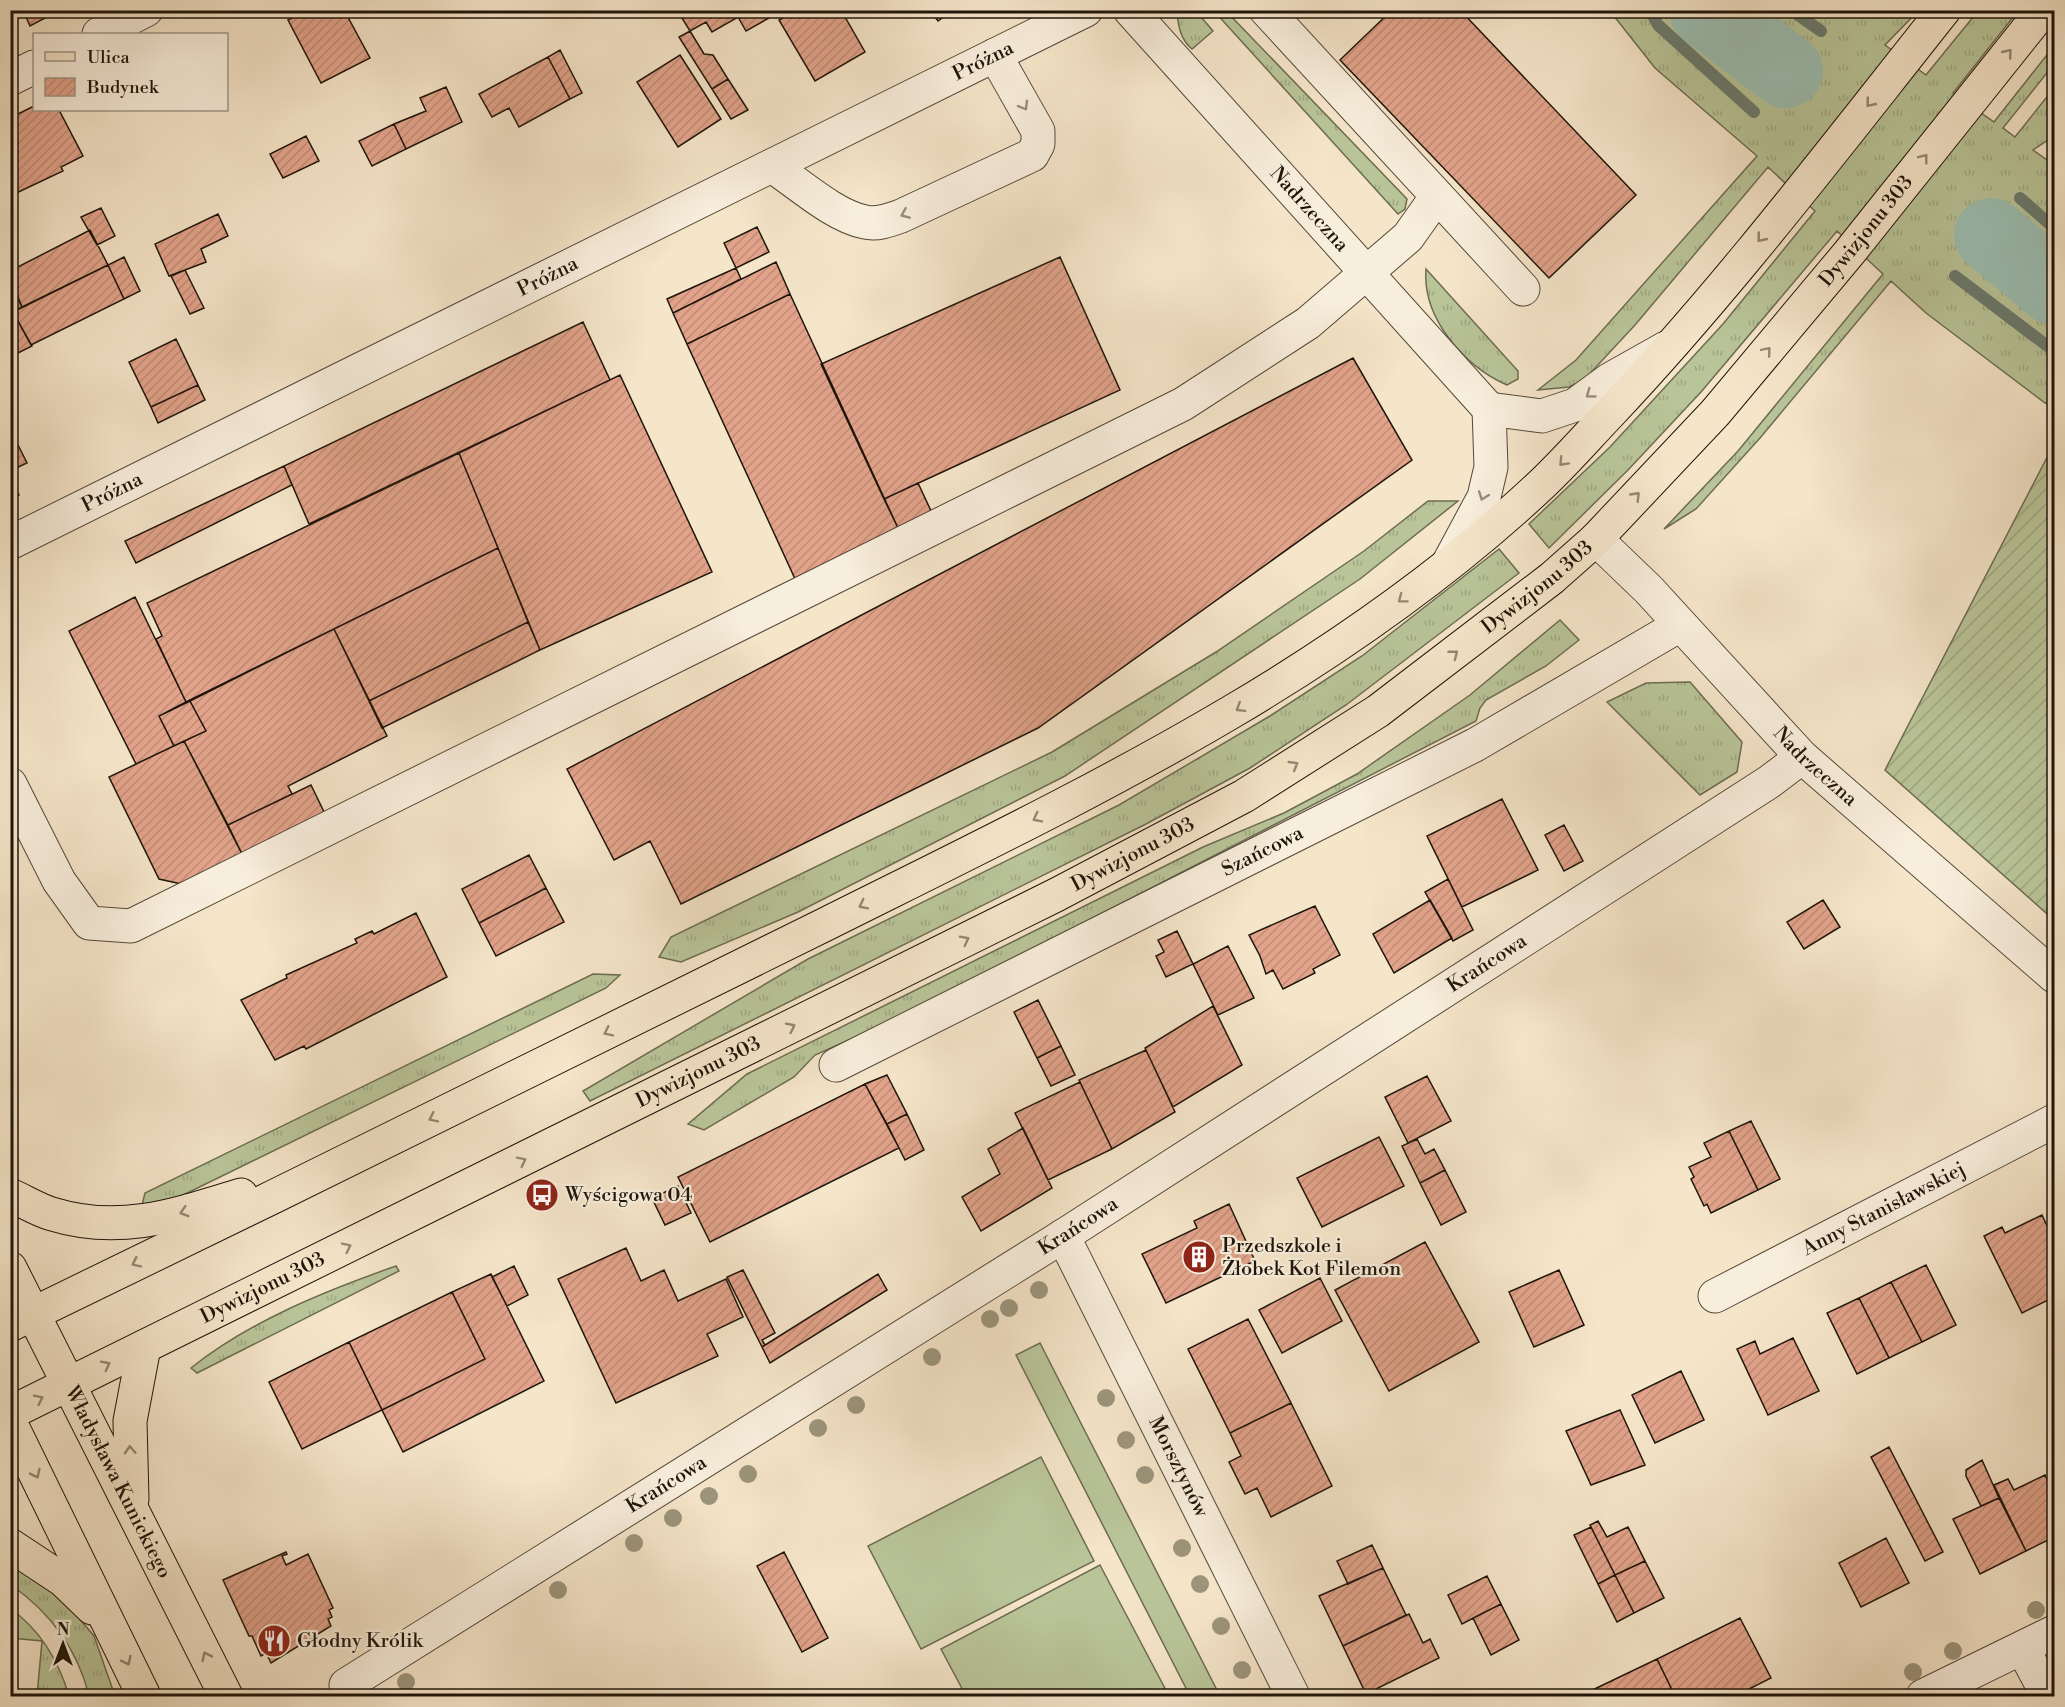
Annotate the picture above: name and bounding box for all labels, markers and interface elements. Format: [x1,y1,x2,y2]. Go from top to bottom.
legend [33,33,228,111]
street label: Próżna [948,35,1019,87]
text: Ulica [87,46,131,69]
one-way arrow [2001,49,2012,60]
text: Budynek [86,76,160,99]
one-way arrow [1866,97,1877,108]
one-way arrow [1016,100,1028,110]
one-way arrow [1917,153,1928,164]
street label: Nadrzeczna [1264,161,1355,258]
street label: Dywizjonu 303 [1814,170,1919,292]
one-way arrow [900,207,911,219]
one-way arrow [1758,231,1769,242]
street label: Próżna [513,251,583,302]
one-way arrow [1759,347,1770,358]
one-way arrow [1585,387,1596,398]
one-way arrow [1560,454,1571,465]
street label: Próżna [77,466,148,518]
one-way arrow [1478,490,1491,501]
one-way arrow [1629,493,1640,503]
street label: Dywizjonu 303 [1477,535,1598,640]
one-way arrow [1397,591,1408,602]
one-way arrow [1448,651,1459,662]
one-way arrow [1236,701,1246,713]
street label: Nadrzeczna [1768,721,1863,812]
one-way arrow [1288,761,1298,773]
one-way arrow [1033,811,1044,822]
street label: Dywizjonu 303 [1067,812,1199,897]
street label: Szańcowa [1217,820,1308,882]
one-way arrow [858,898,869,910]
street label: Krańcowa [1442,928,1532,998]
one-way arrow [959,936,970,948]
one-way arrow [784,1023,795,1035]
one-way arrow [604,1025,615,1037]
street label: Dywizjonu 303 [632,1031,765,1114]
one-way arrow [429,1111,440,1123]
street label: Anny Stanisławskiej [1797,1156,1970,1262]
one-way arrow [516,1157,526,1168]
bus stop icon: Wyścigowa 04 [524,1177,560,1213]
place label: Wyścigowa 04 [564,1183,693,1208]
street label: Krańcowa [1033,1191,1124,1261]
one-way arrow [179,1205,190,1217]
place label: Przedszkole i Żłobek Kot Filemon [1222,1234,1401,1282]
building icon: Przedszkole i Żłobek Kot Filemon [1181,1239,1217,1275]
one-way arrow [341,1243,352,1255]
street label: Dywizjonu 303 [196,1246,329,1329]
one-way arrow [132,1256,143,1268]
one-way arrow [100,1361,111,1373]
street label: Władysława Kunickiego [59,1381,177,1583]
one-way arrow [33,1394,44,1406]
street label: Morsztynów [1143,1412,1215,1522]
one-way arrow [123,1445,136,1454]
street label: Krańcowa [621,1449,712,1519]
one-way arrow [28,1468,40,1479]
north arrow [33,1614,93,1674]
text: N [57,1620,70,1640]
restaurant icon: Głodny Królik [256,1623,292,1659]
place label: Głodny Królik [297,1629,425,1654]
one-way arrow [202,1652,213,1662]
one-way arrow [120,1655,131,1666]

